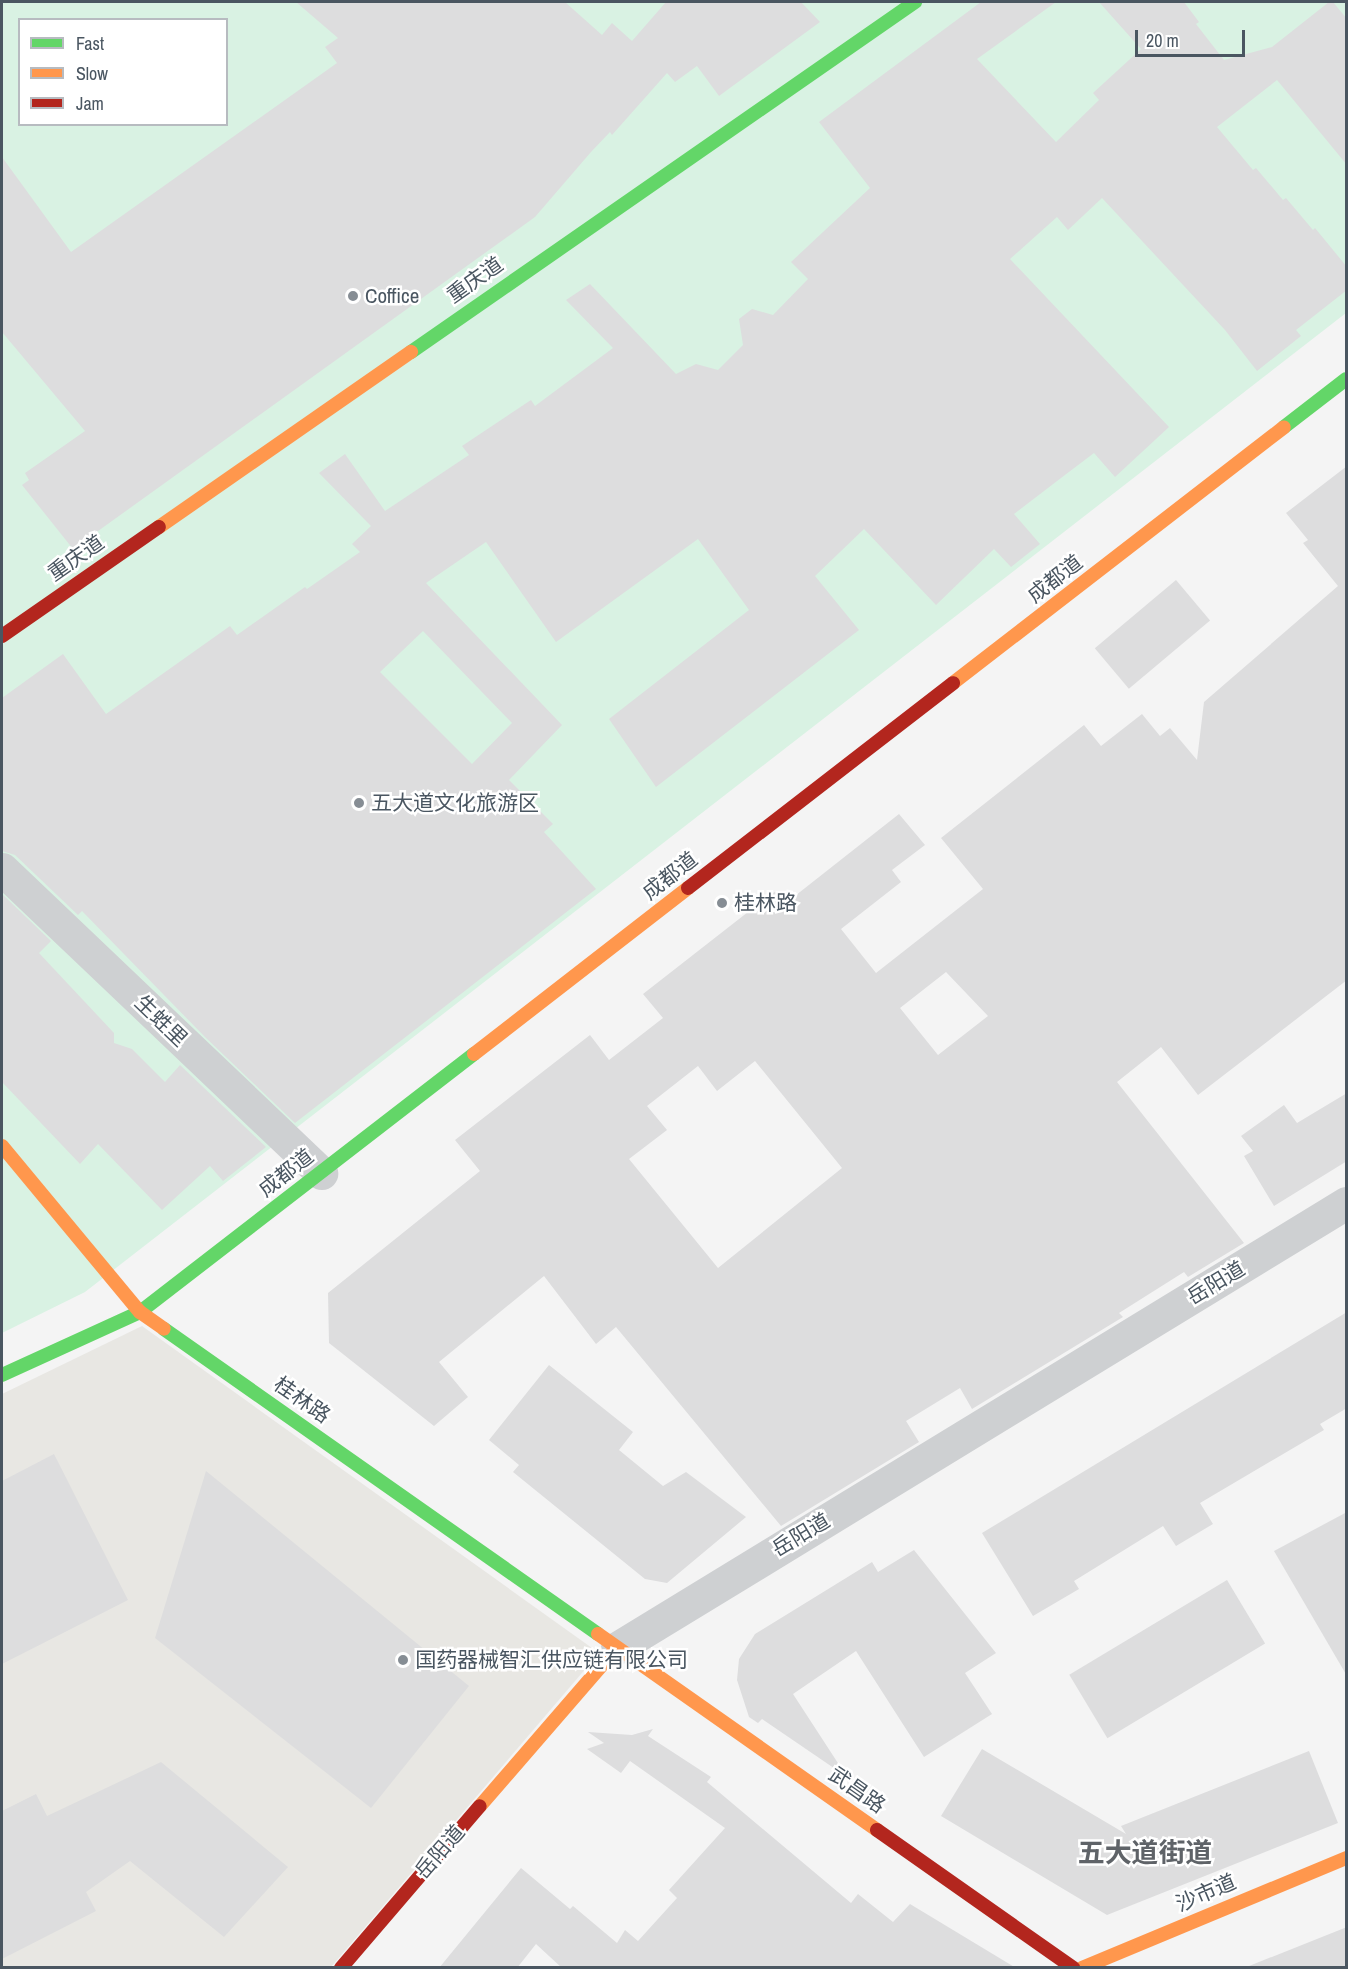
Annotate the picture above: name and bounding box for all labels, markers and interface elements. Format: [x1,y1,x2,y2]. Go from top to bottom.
legend [18,18,228,126]
scale bar [1138,18,1248,56]
text: 20 m [1146,28,1179,53]
text: Fast [76,31,104,56]
text: Slow [76,61,108,86]
text: Jam [76,91,104,116]
street label: 重庆道 [442,252,508,308]
place label: Coffice [365,283,419,309]
marker: Coffice [346,289,360,303]
street label: 重庆道 [43,530,109,586]
street label: 成都道 [1022,550,1088,608]
place label: 五大道文化旅游区 [371,790,539,816]
marker: 五大道文化旅游区 [352,796,366,810]
street label: 成都道 [637,847,703,905]
place label: 桂林路 [734,890,797,916]
marker: 桂林路 [715,896,729,910]
street label: 生﨡里 [130,990,192,1052]
street label: 成都道 [253,1144,319,1202]
street label: 岳阳道 [1183,1256,1249,1310]
street label: 桂林路 [269,1372,335,1428]
street label: 岳阳道 [768,1508,834,1562]
place label: 国药器械智汇供应链有限公司 [415,1647,688,1673]
marker: 国药器械智汇供应链有限公司 [396,1653,410,1667]
street label: 武昌路 [824,1762,890,1818]
street label: 岳阳道 [410,1820,470,1884]
district label: 五大道街道 [1078,1837,1212,1869]
street label: 沙市道 [1172,1869,1240,1917]

